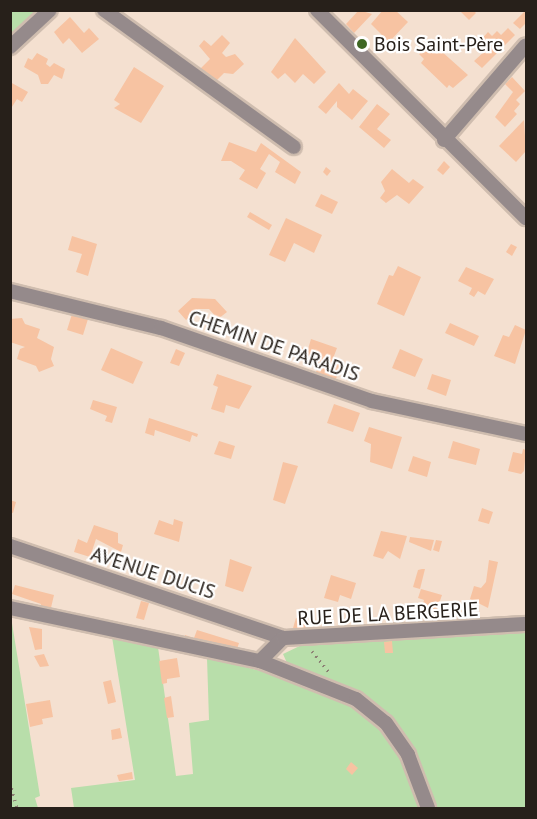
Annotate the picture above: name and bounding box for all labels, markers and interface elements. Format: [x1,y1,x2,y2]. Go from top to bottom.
place label: Bois Saint-Père [374,32,503,56]
marker: Bois Saint-Père [355,37,369,51]
street label: CHEMIN DE PARADIS [185,305,363,387]
street label: AVENUE DUCIS [88,542,218,604]
street label: RUE DE LA BERGERIE [296,597,480,631]

